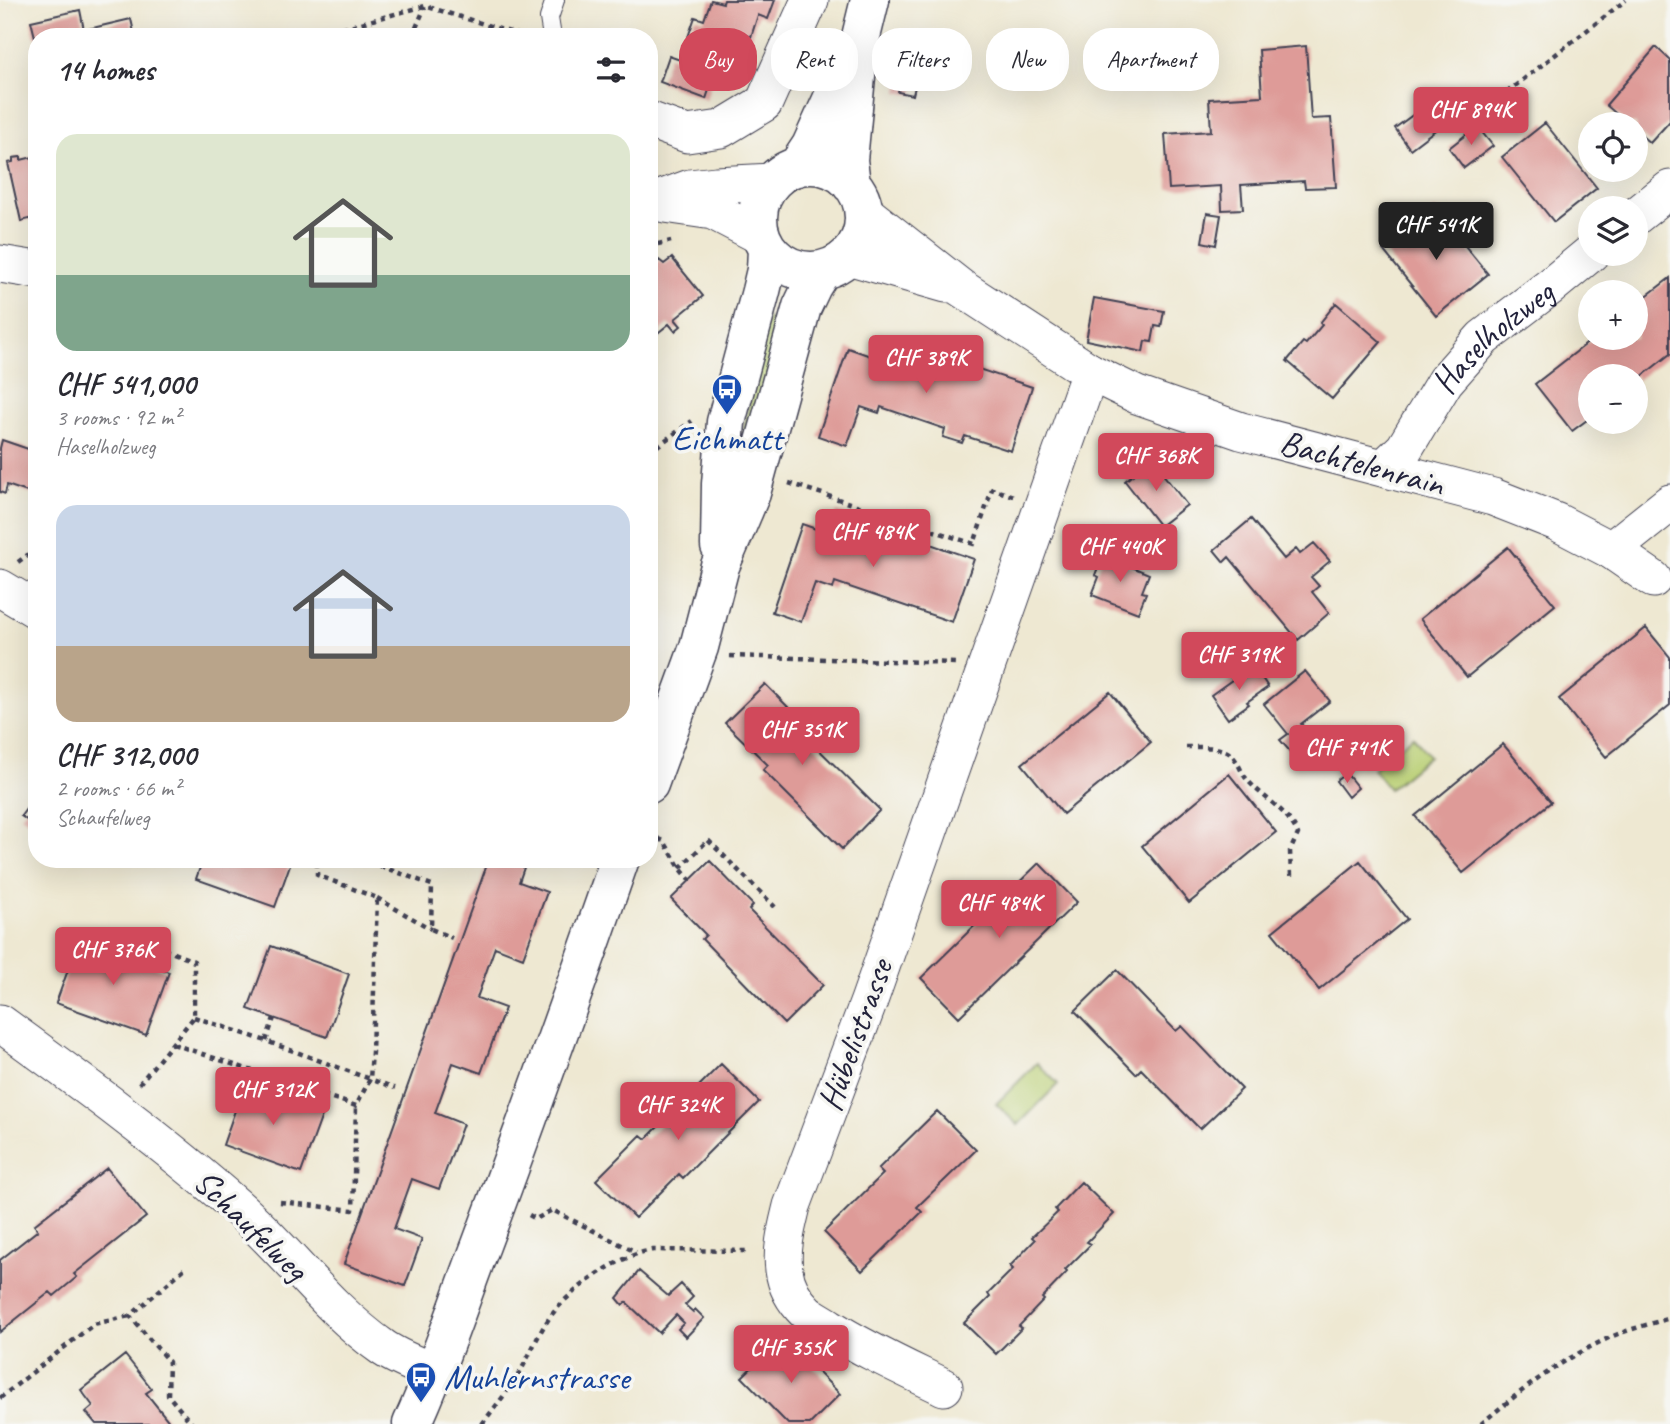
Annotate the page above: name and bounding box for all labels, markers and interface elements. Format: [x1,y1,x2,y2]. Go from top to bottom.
chip: Buy [679,28,757,91]
chip: Rent [771,28,858,91]
chip: Filters [872,28,972,91]
chip: New [986,28,1069,91]
chip: Apartment [1083,28,1219,91]
text: 14 homes [56,51,154,89]
icon: filters [592,51,630,89]
pin: CHF 894K [1399,88,1543,147]
text: CHF 894K [1429,95,1513,124]
map controls [1578,112,1648,434]
button: locate [1578,112,1648,182]
icon: home [280,180,406,306]
button: layers [1578,196,1648,266]
pin: CHF 541K [1364,202,1508,262]
text: CHF 541K [1394,210,1478,239]
street label: Haselholzweg [1420,269,1564,402]
button: + [1578,280,1648,350]
pin: CHF 389K [854,336,998,395]
text: CHF 389K [884,343,968,372]
button: − [1578,364,1648,434]
text: CHF 541,000 [56,365,195,403]
bus stop icon: Eichmatt [710,372,744,416]
text: 3 rooms · 92 m² [56,403,180,432]
place label: Eichmatt [672,416,786,461]
street label: Bachtelenrain [1275,420,1450,507]
text: Haselholzweg [56,432,155,461]
pin: CHF 368K [1084,434,1228,493]
text: CHF 368K [1114,441,1198,470]
pin: CHF 484K [801,510,945,569]
text: CHF 484K [831,517,915,546]
pin: CHF 440K [1048,524,1192,584]
text: CHF 440K [1078,532,1162,561]
icon: home [280,551,406,677]
pin: CHF 319K [1167,632,1311,692]
text: CHF 319K [1197,640,1281,669]
pin: CHF 351K [730,708,874,767]
text: CHF 351K [760,715,844,744]
pin: CHF 741K [1275,726,1419,785]
text: CHF 741K [1305,733,1389,762]
text: CHF 312,000 [56,736,196,774]
text: 2 rooms · 66 m² [56,774,180,803]
text: Schaufelweg [56,803,149,832]
pin: CHF 484K [927,880,1071,940]
text: CHF 484K [957,888,1041,917]
pin: CHF 376K [41,928,185,987]
text: CHF 376K [71,935,155,964]
street label: Hübelistrasse [807,951,904,1117]
pin: CHF 312K [201,1068,345,1127]
text: CHF 312K [231,1075,315,1104]
pin: CHF 324K [606,1082,750,1142]
text: CHF 324K [636,1090,720,1119]
street label: Schaufelweg [184,1159,320,1292]
pin: CHF 355K [719,1326,863,1385]
text: CHF 355K [750,1333,832,1362]
place label: Muhlernstrasse [444,1355,632,1400]
bus stop icon: Muhlernstrasse [404,1360,438,1404]

